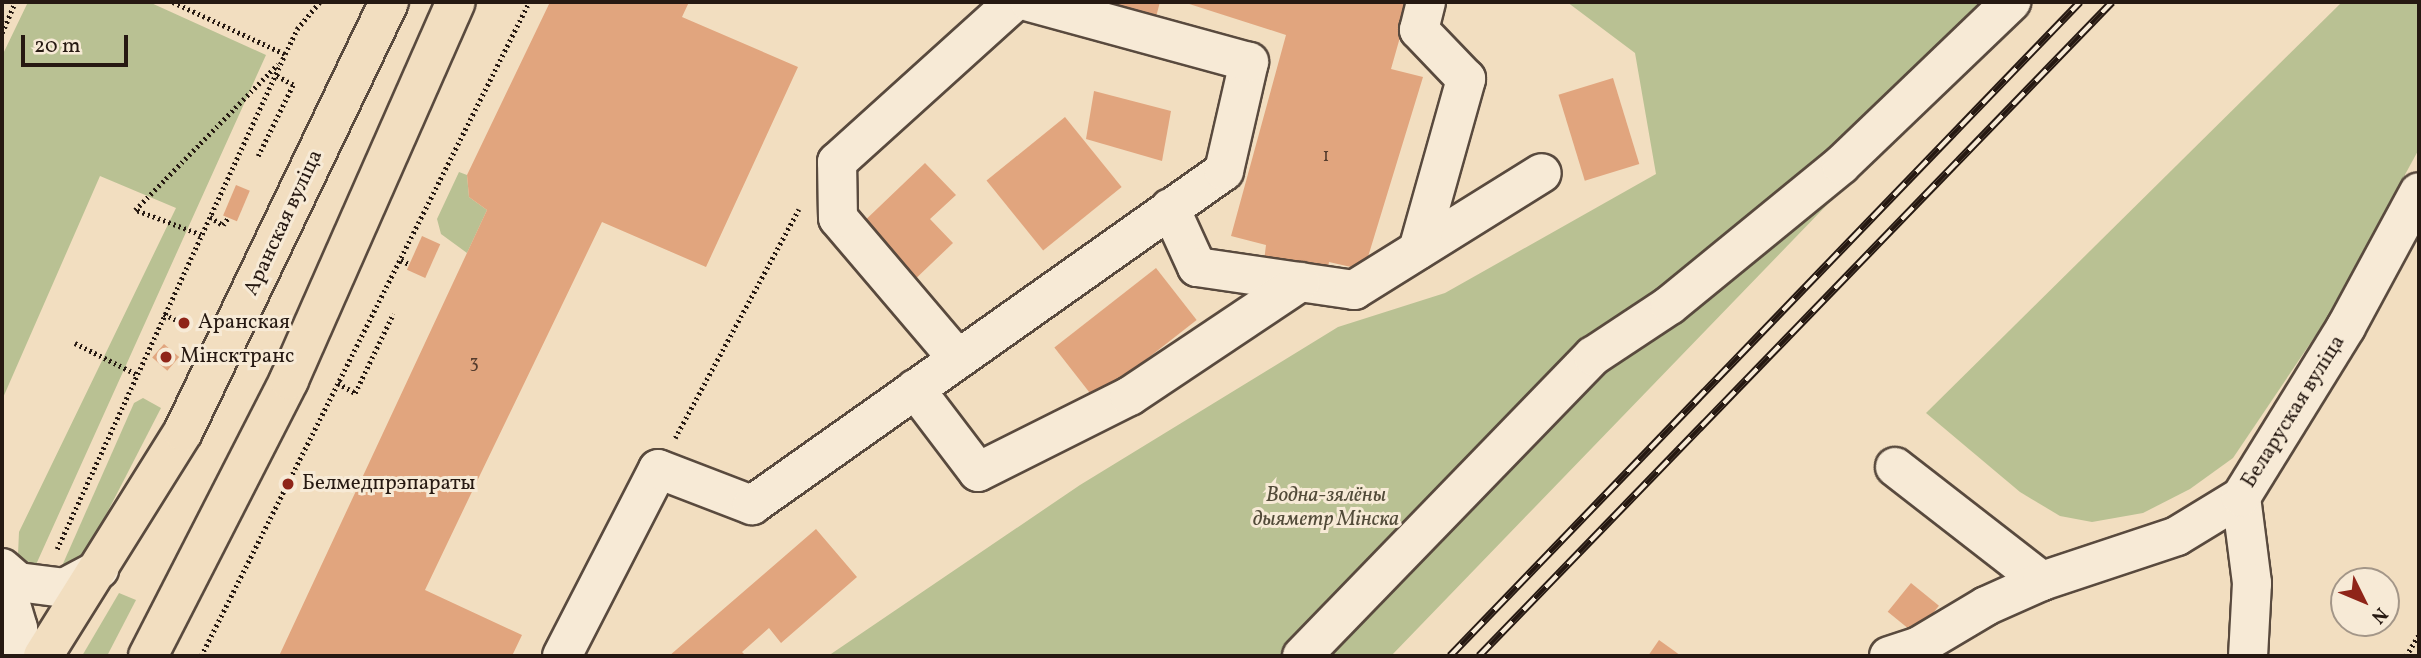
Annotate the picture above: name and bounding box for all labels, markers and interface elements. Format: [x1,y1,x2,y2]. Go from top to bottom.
scale bar [24,21,131,65]
text: 20 m [34,32,80,61]
street label: Аранская вуліца [239,146,329,300]
house number: 1 [1323,146,1329,168]
place label: Аранская [198,310,290,336]
marker: Аранская [176,315,192,331]
street label: Беларуская вуліца [2237,331,2351,493]
place label: Мінсктранс [180,344,294,370]
marker: Мінсктранс [158,349,174,365]
house number: 3 [469,353,479,375]
place label: Белмедпрэпараты [302,471,475,497]
marker: Белмедпрэпараты [280,476,296,492]
park label: Водна-зялёны дыяметр Мінска [1253,483,1399,533]
north arrow [2330,567,2400,637]
text: N [2365,601,2393,629]

